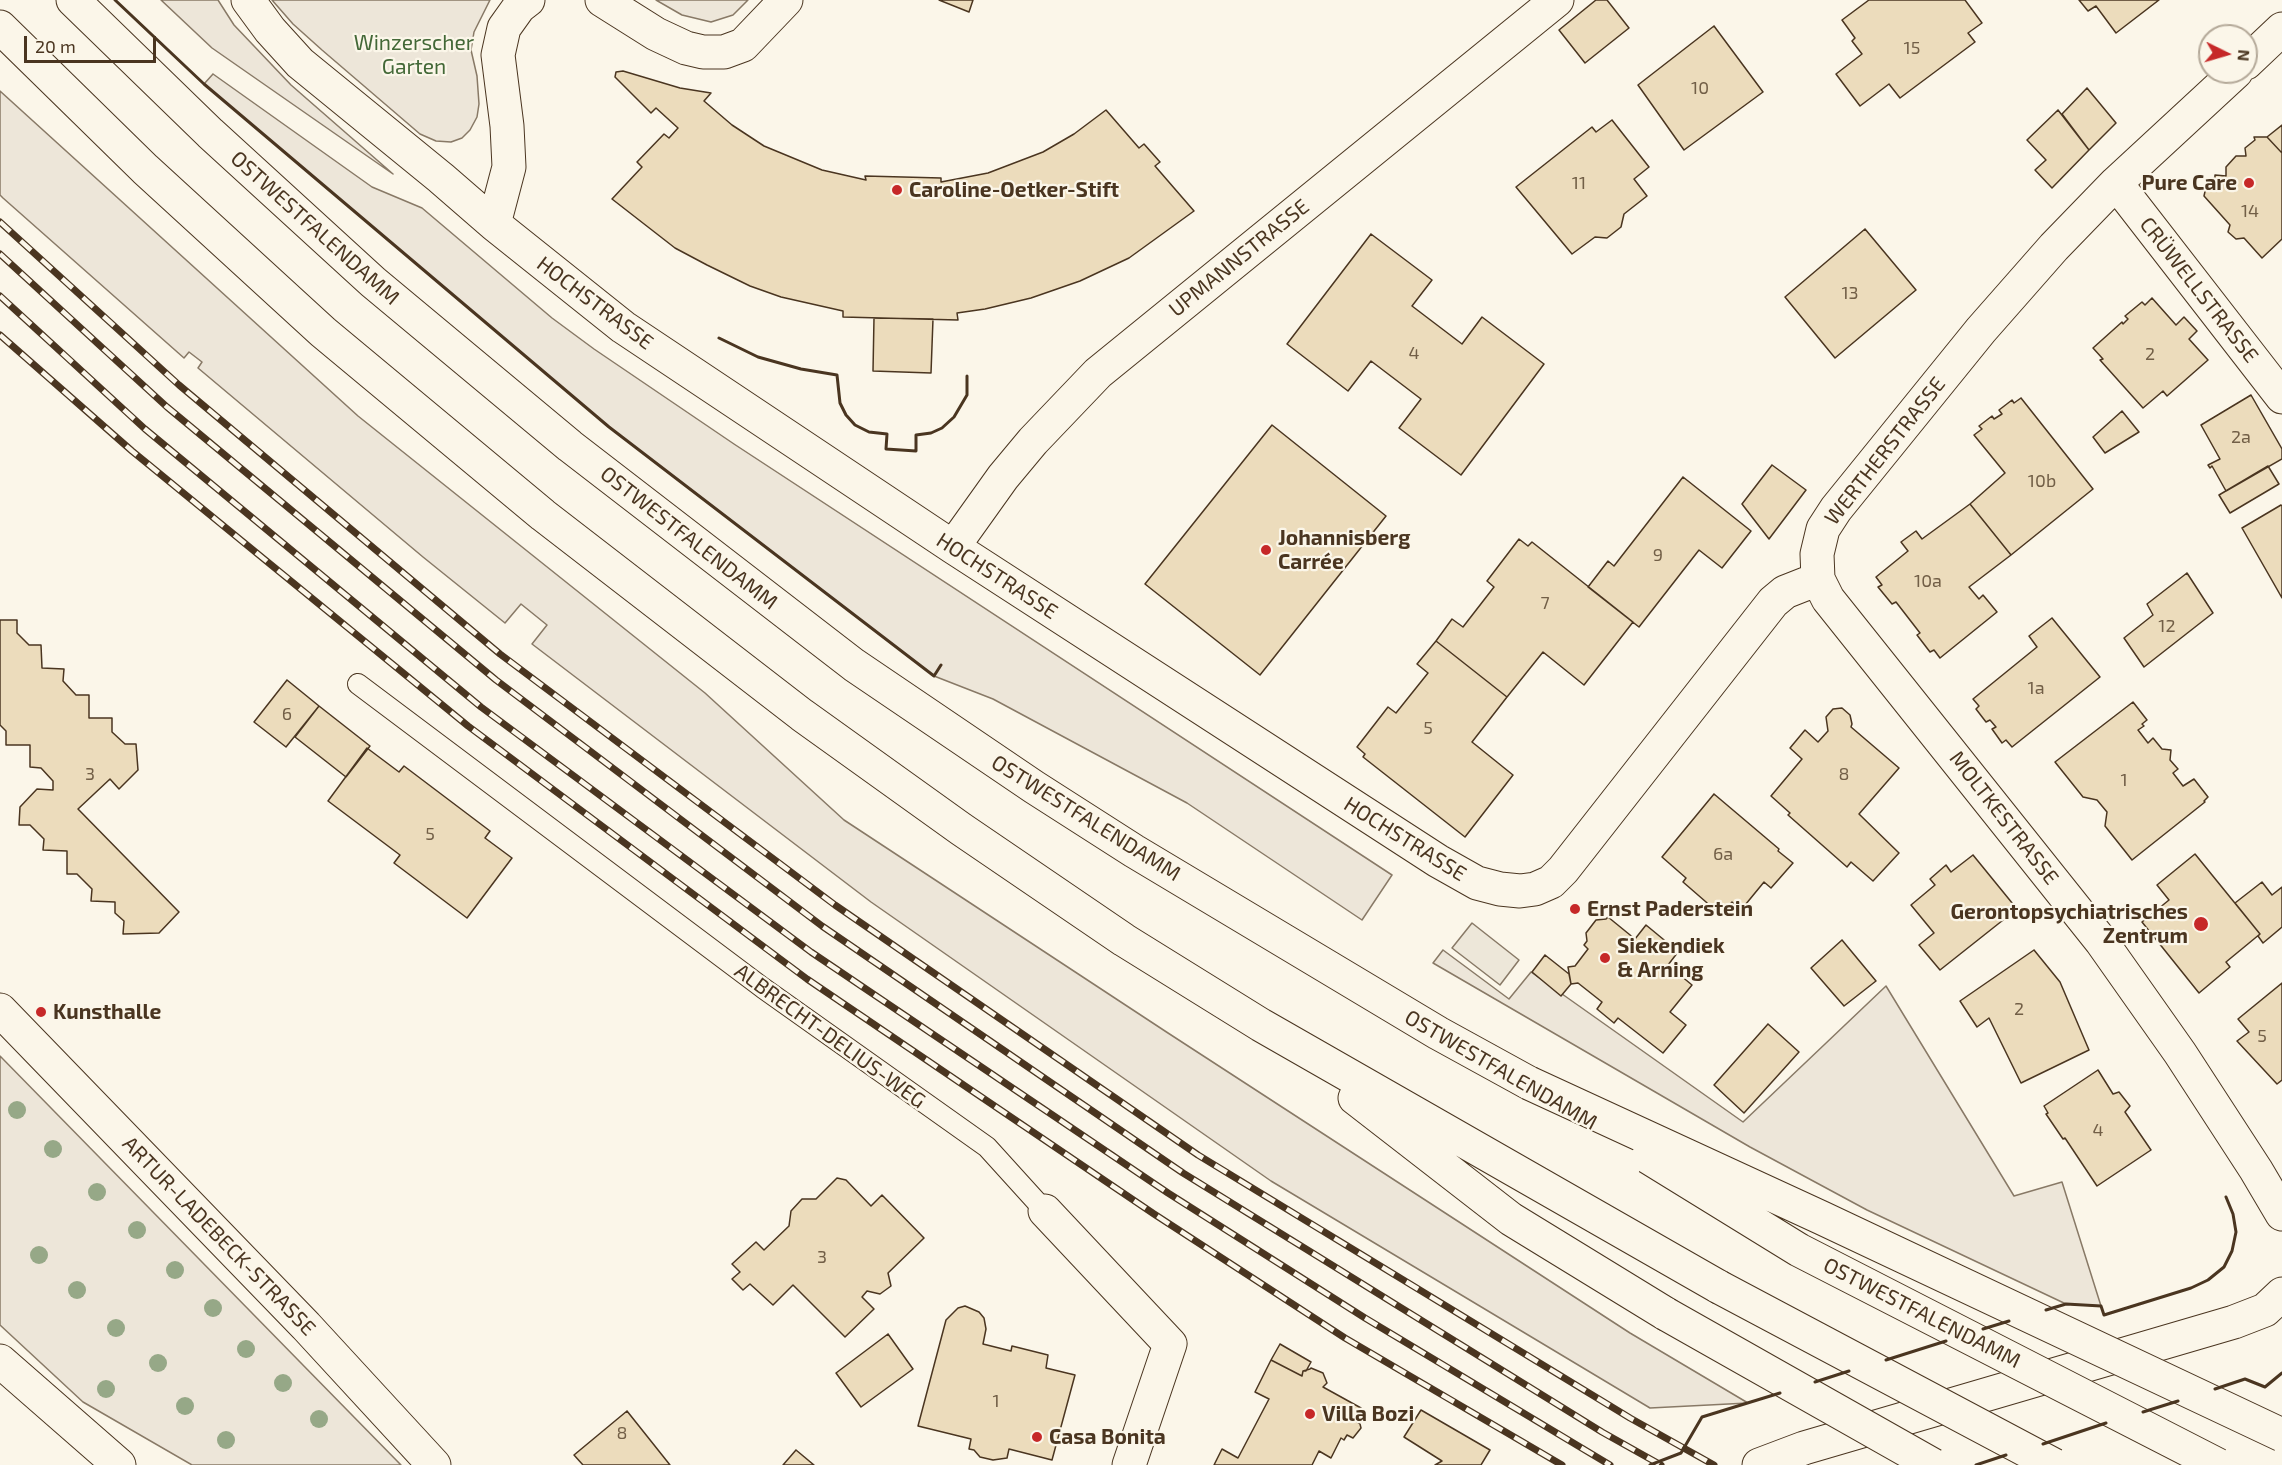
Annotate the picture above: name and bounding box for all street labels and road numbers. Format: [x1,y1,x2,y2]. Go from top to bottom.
street label: OSTWESTFALENDAMM [226,146,404,310]
street label: UPMANNSTRASSE [1164,194,1314,322]
street label: CRÜWELLSTRASSE [2134,212,2264,368]
street label: HOCHSTRASSE [532,251,658,355]
street label: WERTHERSTRASSE [1819,372,1951,530]
street label: OSTWESTFALENDAMM [595,461,783,615]
street label: HOCHSTRASSE [932,527,1062,625]
street label: MOLTKESTRASSE [1944,746,2064,890]
street label: OSTWESTFALENDAMM [987,750,1185,886]
street label: HOCHSTRASSE [1339,791,1471,887]
street label: ALBRECHT-DELIUS-WEG [730,958,930,1114]
street label: OSTWESTFALENDAMM [1400,1005,1602,1135]
street label: ARTUR-LADEBECK-STRASSE [117,1131,321,1341]
street label: OSTWESTFALENDAMM [1819,1252,2025,1374]

